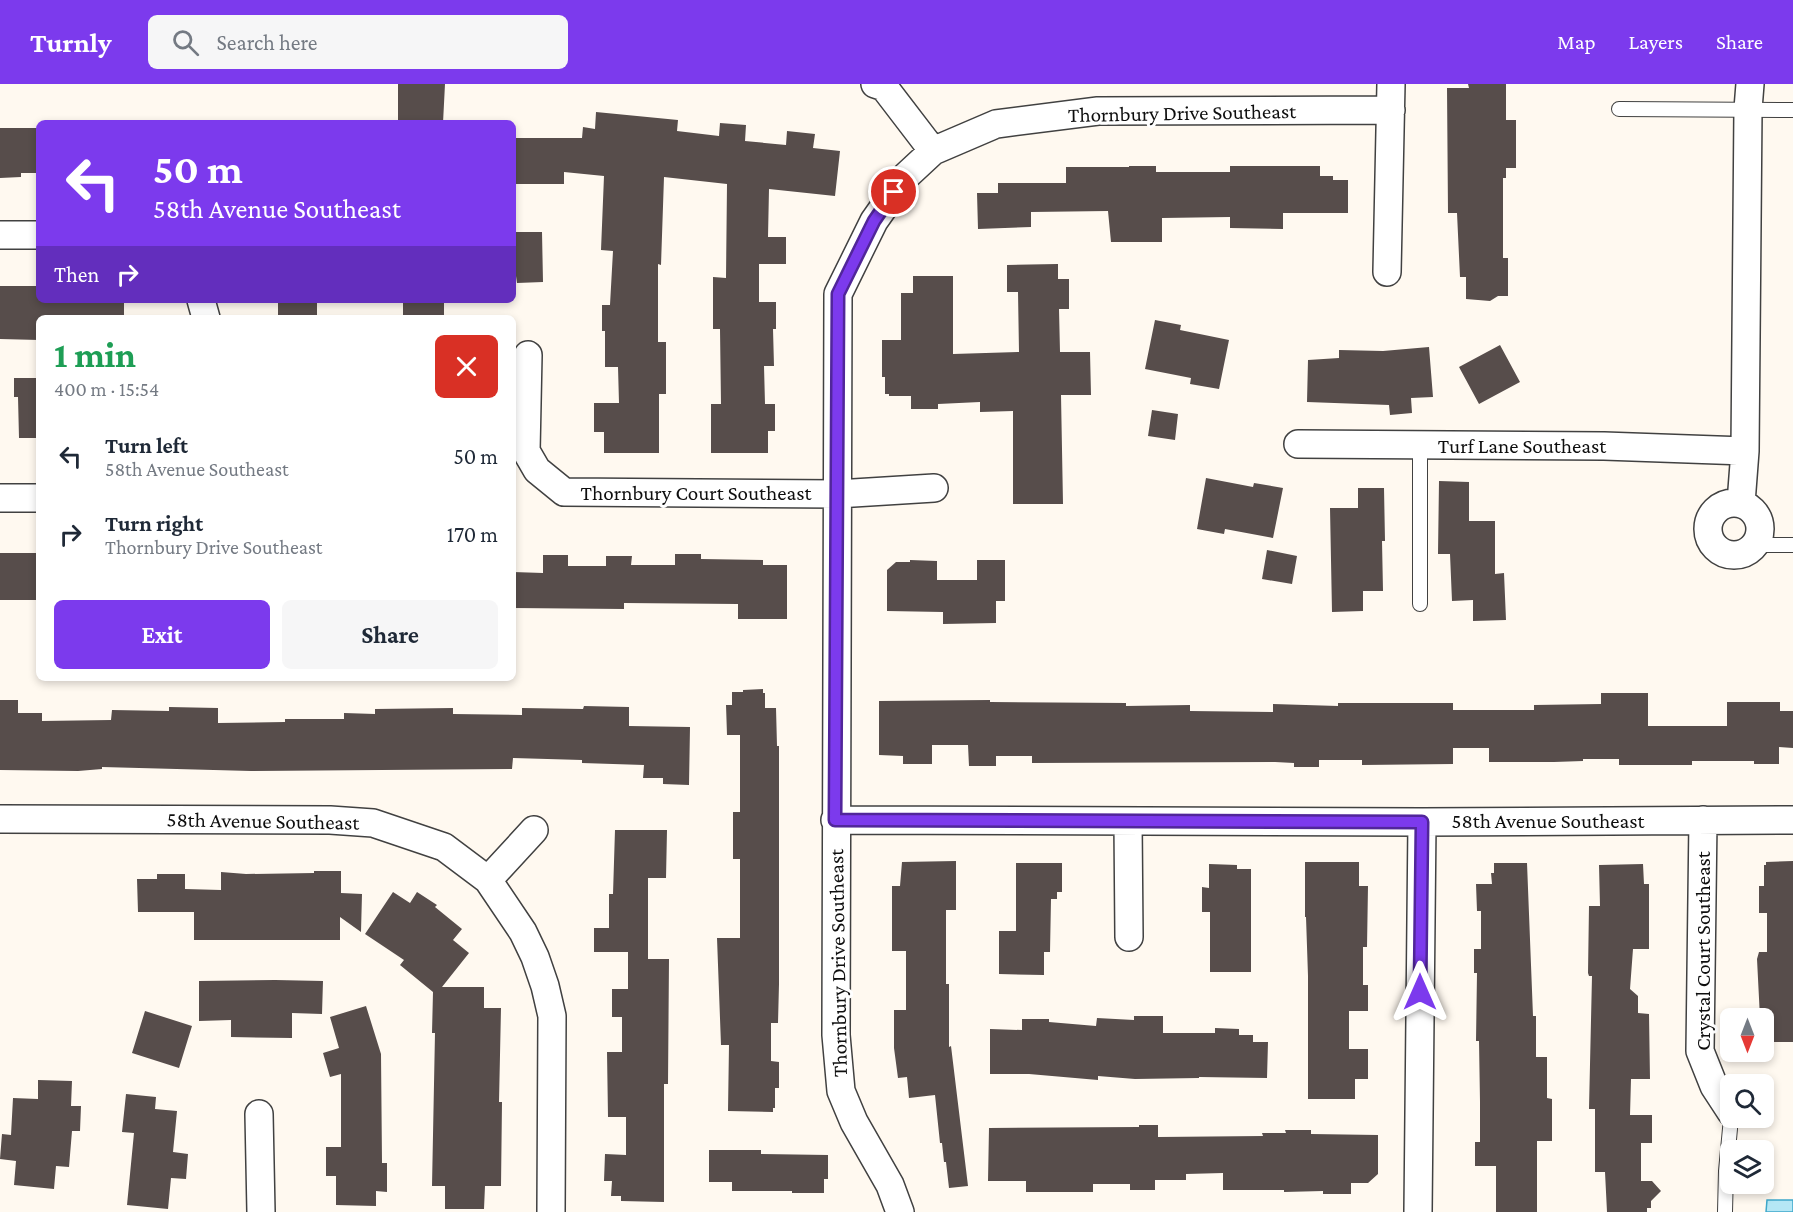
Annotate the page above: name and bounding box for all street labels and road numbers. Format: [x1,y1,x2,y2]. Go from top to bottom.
street label: Thornbury Drive Southeast [1068,99,1297,127]
street label: Turf Lane Southeast [1438,434,1607,458]
street label: Thornbury Court Southeast [581,481,812,505]
street label: 58th Avenue Southeast [166,807,361,835]
street label: 58th Avenue Southeast [1452,809,1645,833]
street label: Thornbury Drive Southeast [824,848,852,1077]
street label: Crystal Court Southeast [1691,850,1715,1051]

